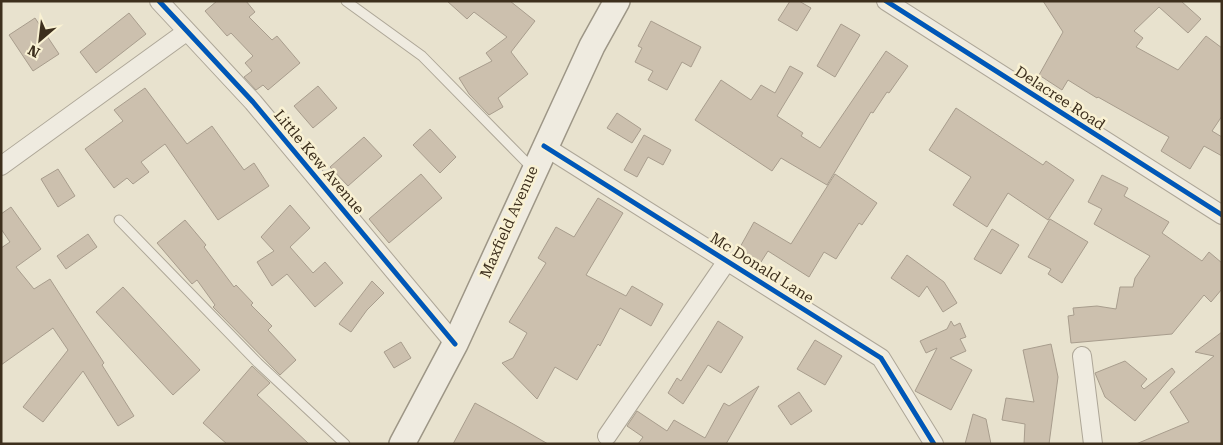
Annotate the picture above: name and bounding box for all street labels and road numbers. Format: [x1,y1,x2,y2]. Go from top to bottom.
street label: Delacree Road [1012,62,1109,134]
street label: Little Kew Avenue [270,106,368,218]
street label: Maxfield Avenue [476,163,542,281]
street label: Mc Donald Lane [707,229,817,307]

